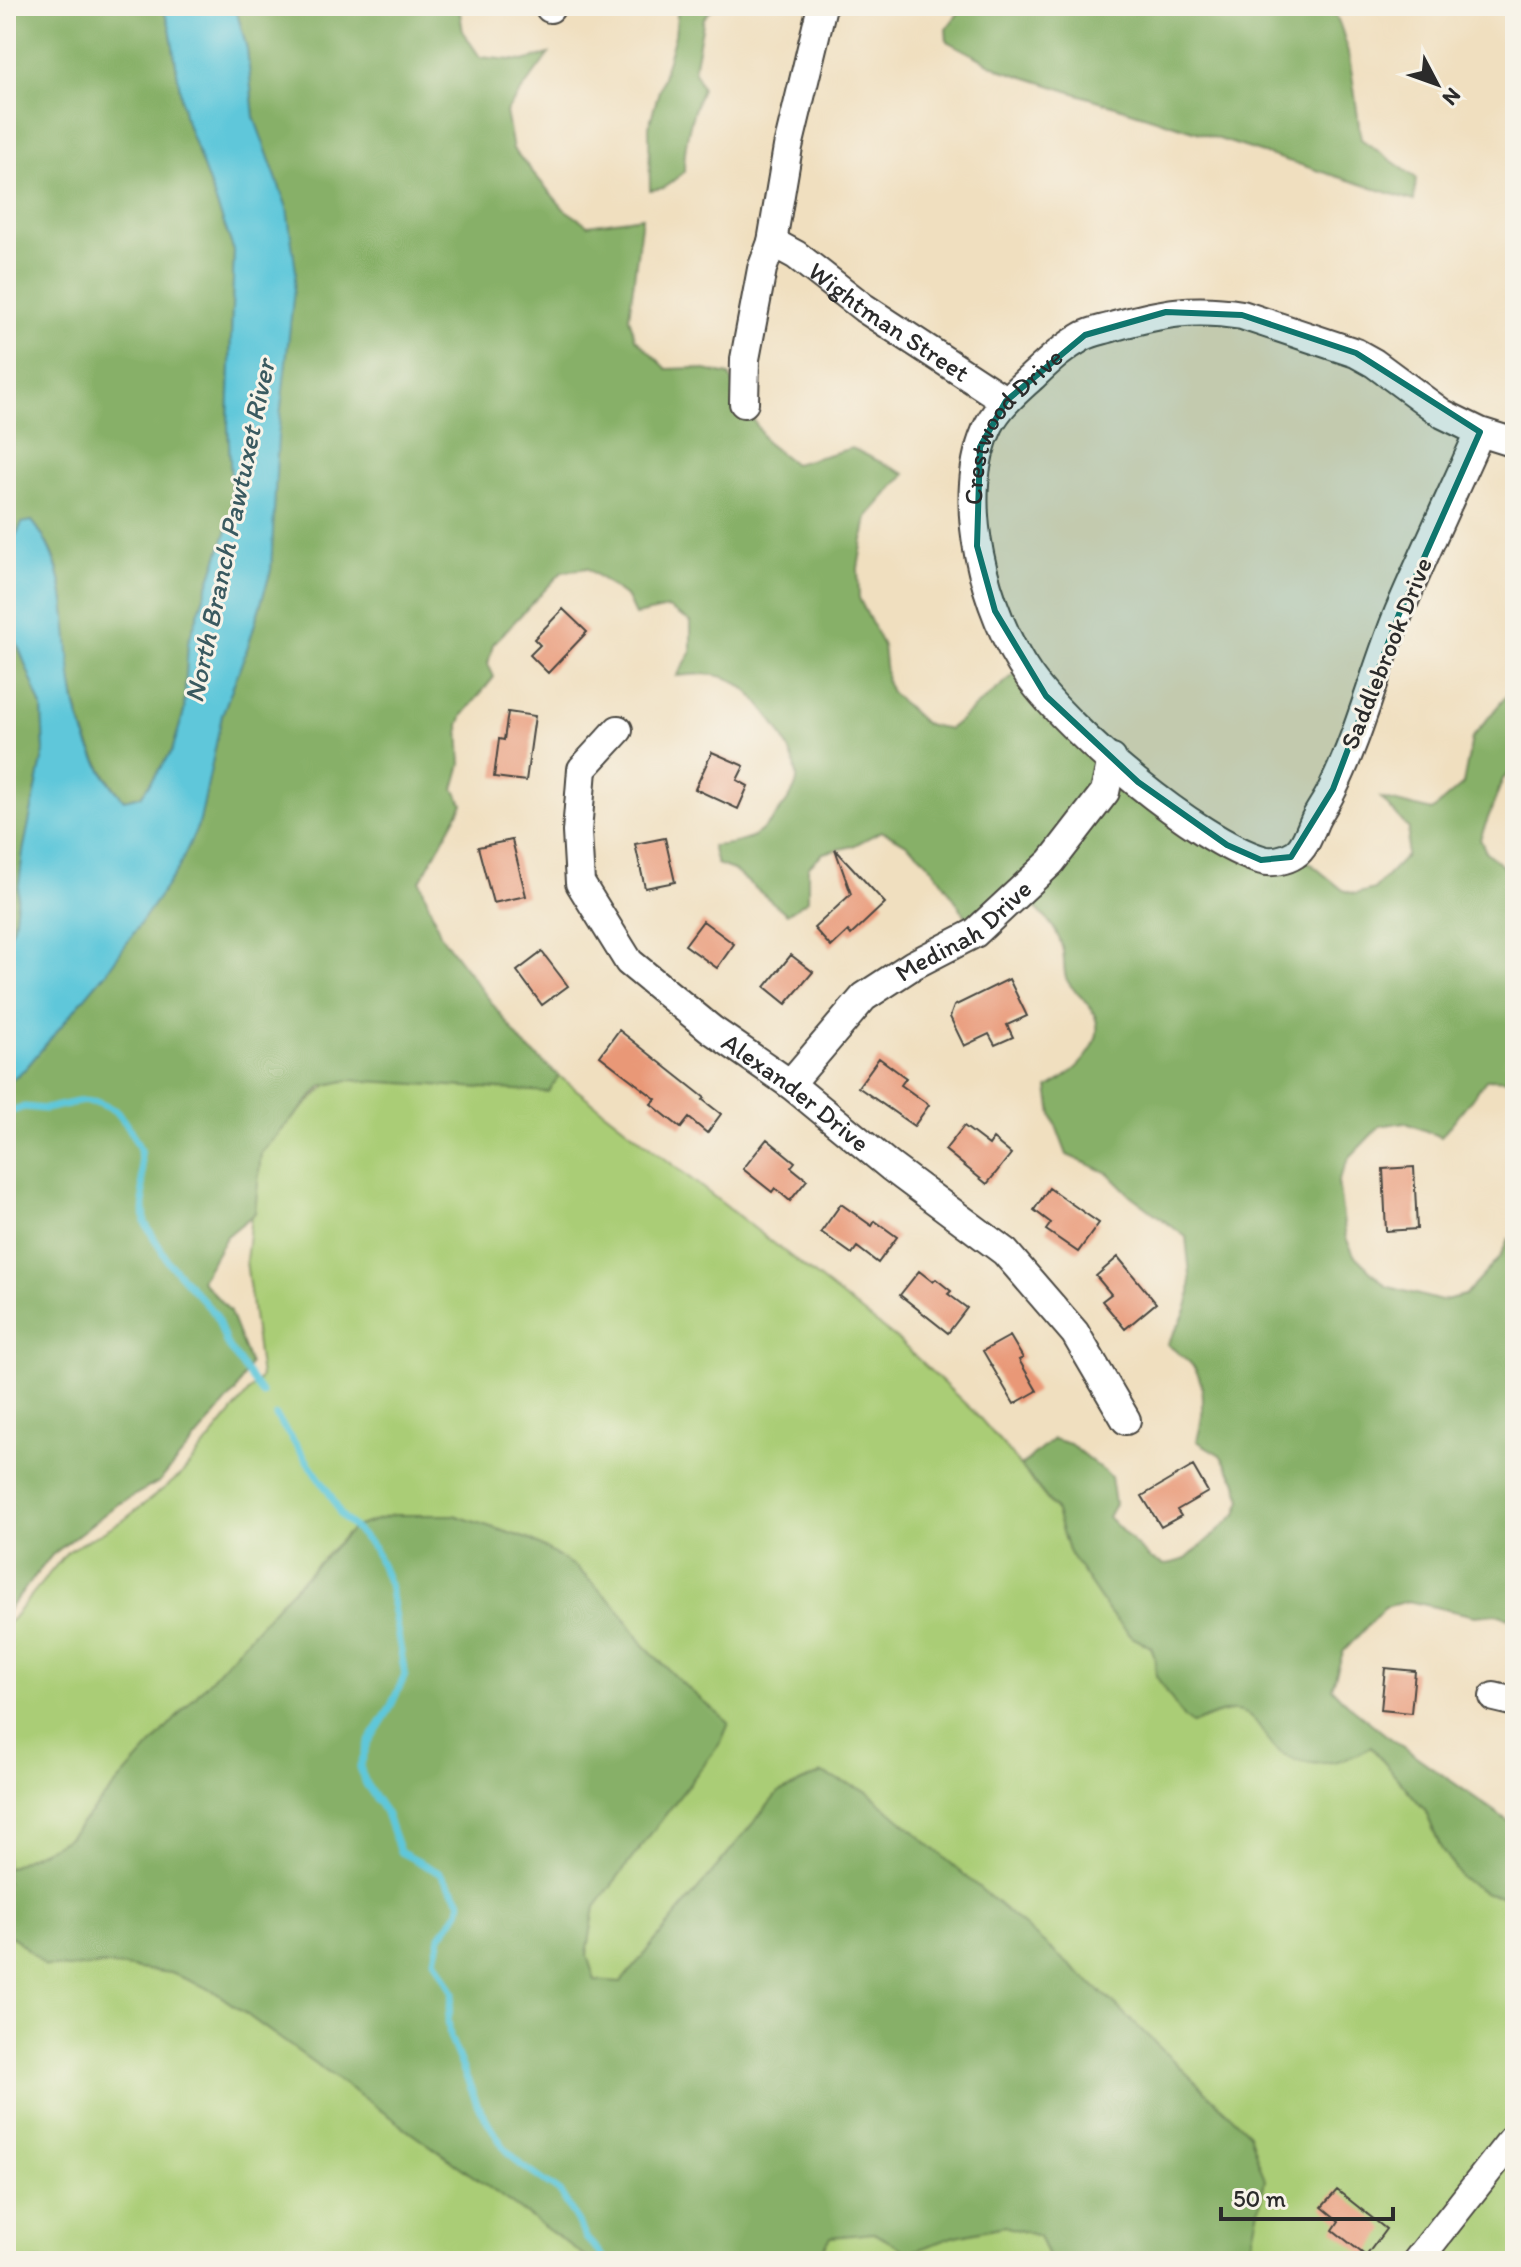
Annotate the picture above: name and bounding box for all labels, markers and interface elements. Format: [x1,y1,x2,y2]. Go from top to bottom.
north arrow [1397,44,1477,124]
text: N [1437,82,1467,111]
street label: Wightman Street [802,255,976,389]
street label: Crestwood Drive [957,341,1069,505]
water label: North Branch Pawtuxet River [176,354,283,705]
street label: Saddlebrook Drive [1333,552,1439,754]
street label: Medinah Drive [889,873,1038,989]
street label: Alexander Drive [716,1026,876,1159]
scale bar [1221,2171,1393,2221]
text: 50 m [1233,2184,1286,2213]

